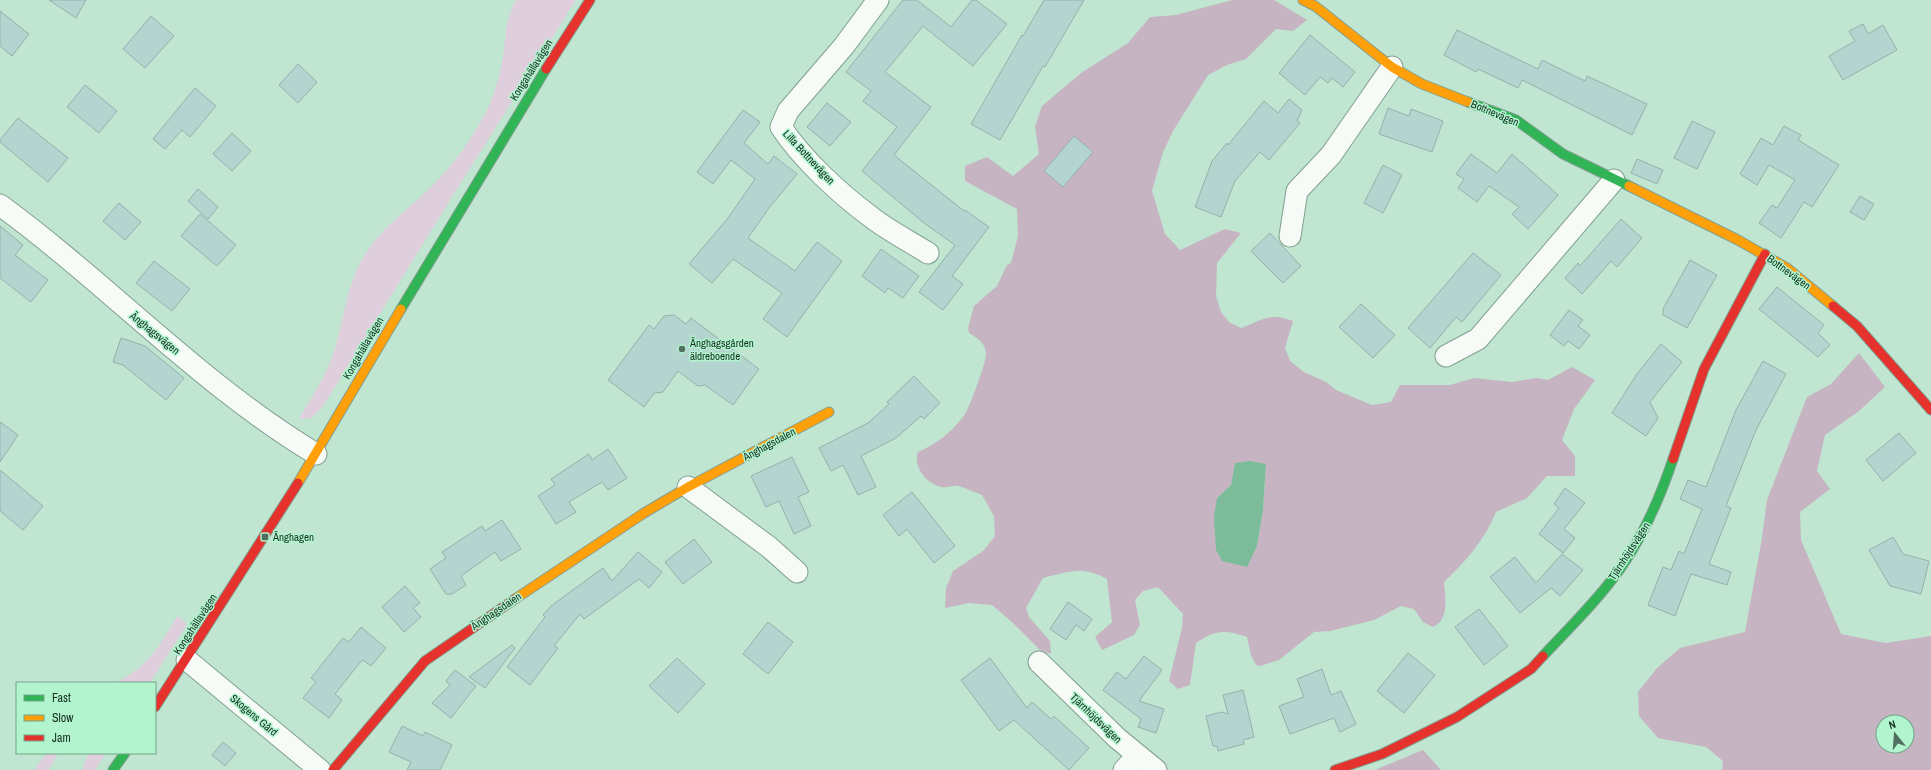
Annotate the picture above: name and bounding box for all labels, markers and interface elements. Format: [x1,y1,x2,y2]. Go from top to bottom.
street label: Kongahällavägen [507,37,555,103]
street label: Bottnevägen [1469,97,1521,129]
street label: Lilla Bottnevägen [780,127,838,187]
street label: Bottnevägen [1764,251,1814,293]
street label: Änghagsvägen [126,308,183,357]
street label: Kongahällavägen [340,314,386,382]
place label: Änghagsgården äldreboende [689,336,754,363]
marker: Änghagsgården äldreboende [677,344,687,354]
street label: Änghagsdalen [739,424,798,464]
street label: Tjärnhöjdsvägen [1605,519,1653,583]
place label: Änghagen [272,530,314,544]
marker: Änghagen [260,532,270,542]
street label: Änghagsdalen [467,589,524,633]
street label: Kongahällavägen [170,591,220,657]
legend [16,682,156,754]
text: Fast [52,690,71,706]
street label: Tjärnhöjdsvägen [1067,690,1125,746]
street label: Skogens Gård [227,691,281,739]
text: Slow [52,710,74,726]
north arrow [1875,714,1915,754]
text: N [1887,717,1897,732]
text: Jam [52,730,71,746]

